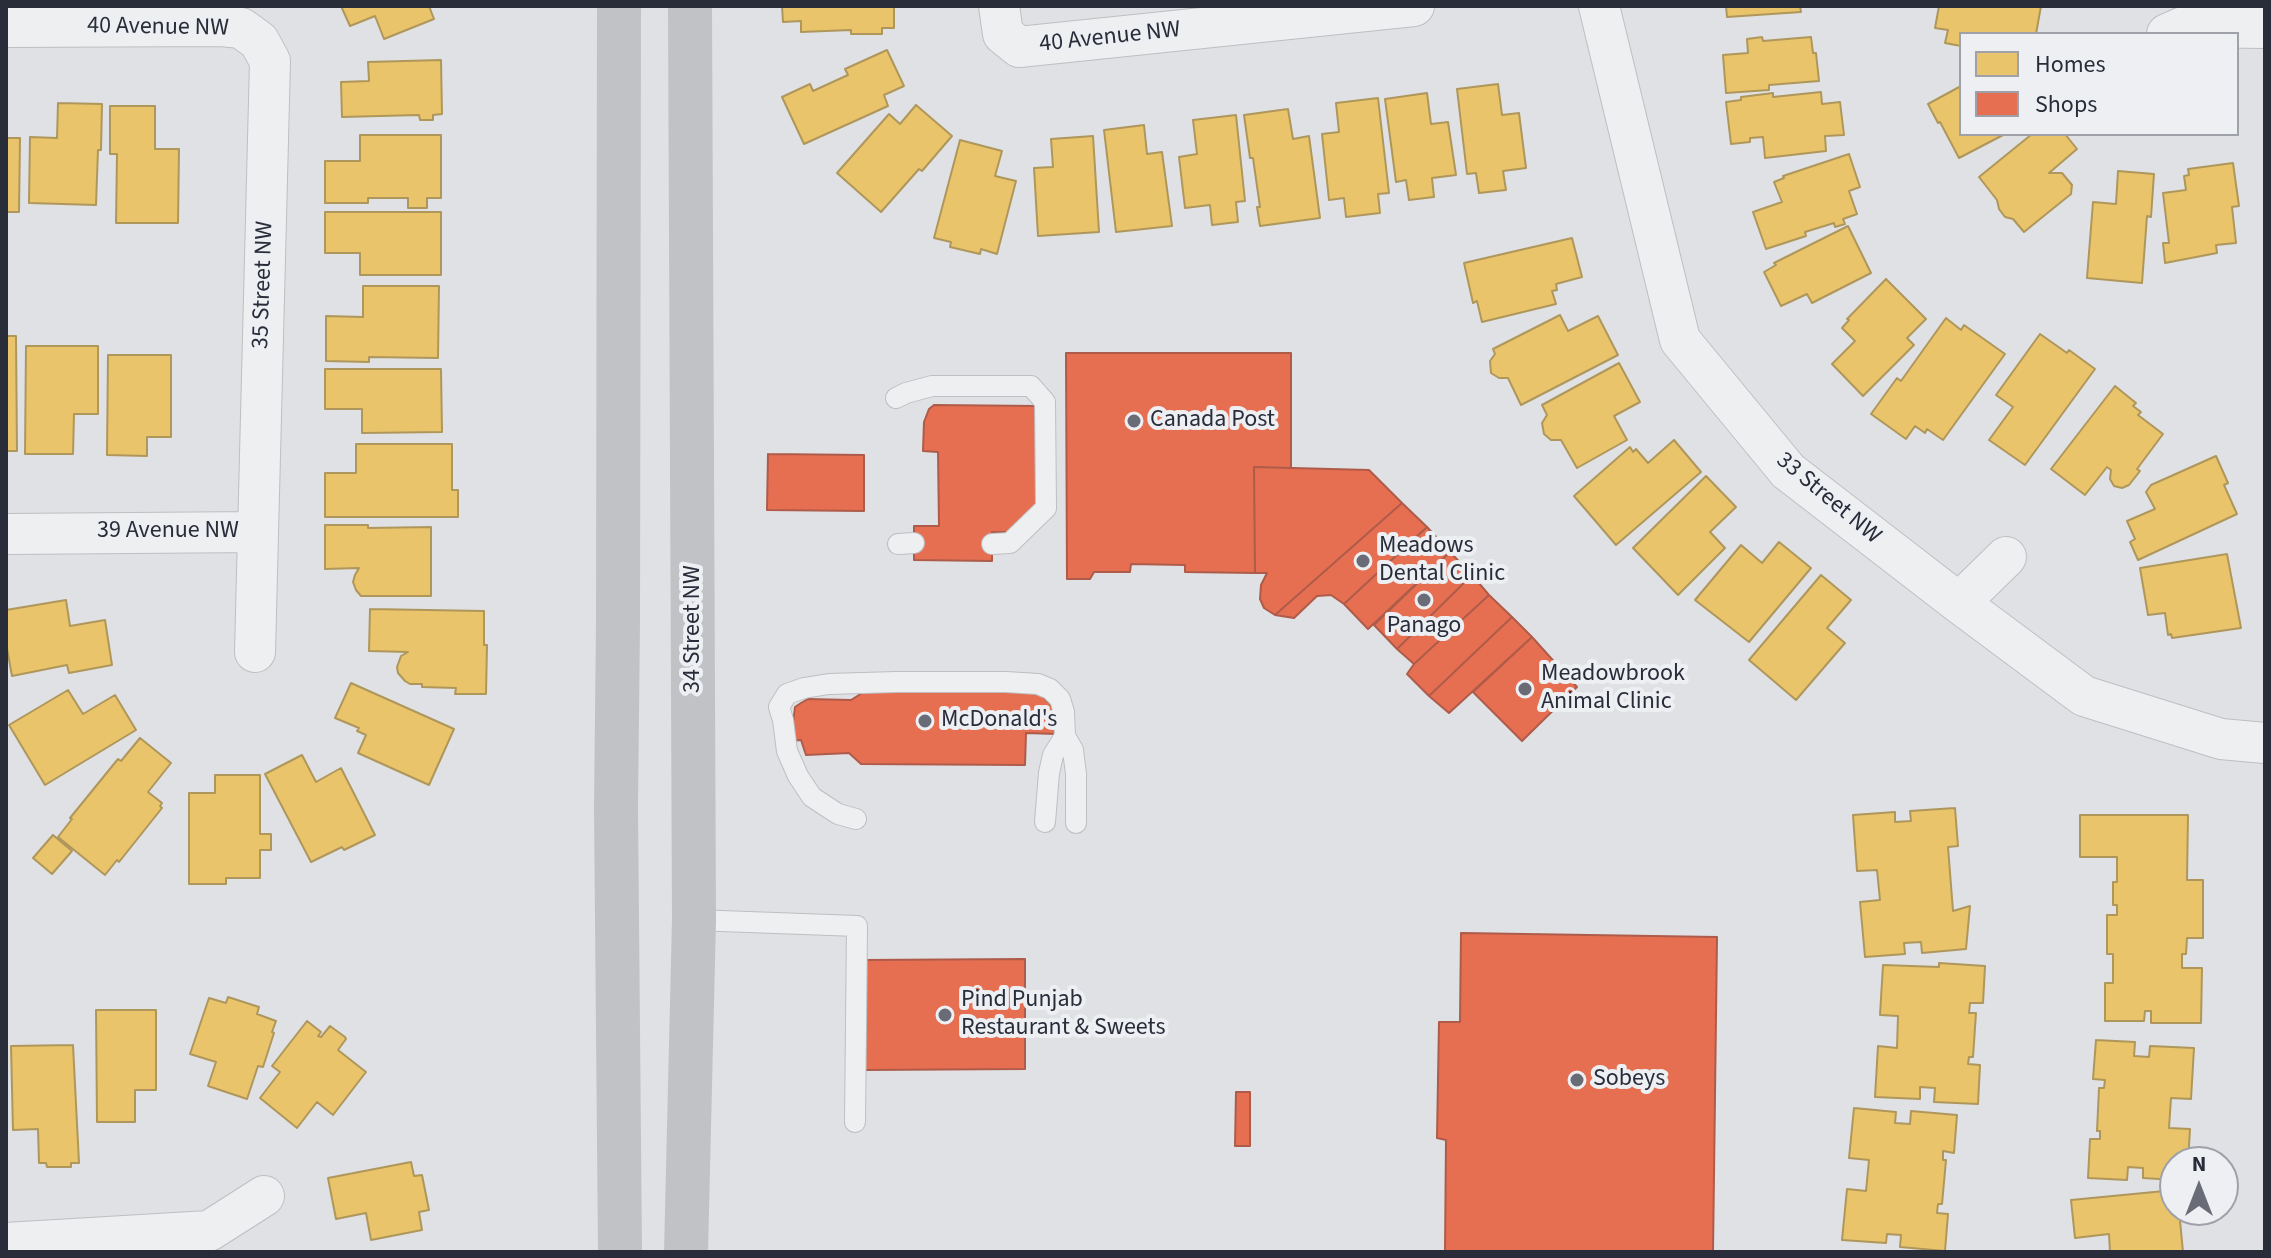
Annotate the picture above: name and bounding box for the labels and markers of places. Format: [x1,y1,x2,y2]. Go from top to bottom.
place label: Canada Post [1150,407,1275,435]
marker: Canada Post [1125,412,1143,430]
place label: Meadows Dental Clinic [1379,533,1505,589]
marker: Meadows Dental Clinic [1354,552,1372,570]
marker: Panago [1415,591,1433,609]
place label: Panago [1387,613,1461,641]
place label: Meadowbrook Animal Clinic [1541,661,1685,717]
marker: Meadowbrook Animal Clinic [1516,680,1534,698]
place label: McDonald's [941,707,1057,735]
marker: McDonald's [916,712,934,730]
place label: Pind Punjab Restaurant & Sweets [961,987,1165,1043]
marker: Pind Punjab Restaurant & Sweets [936,1006,954,1024]
place label: Sobeys [1593,1066,1665,1094]
marker: Sobeys [1568,1071,1586,1089]

